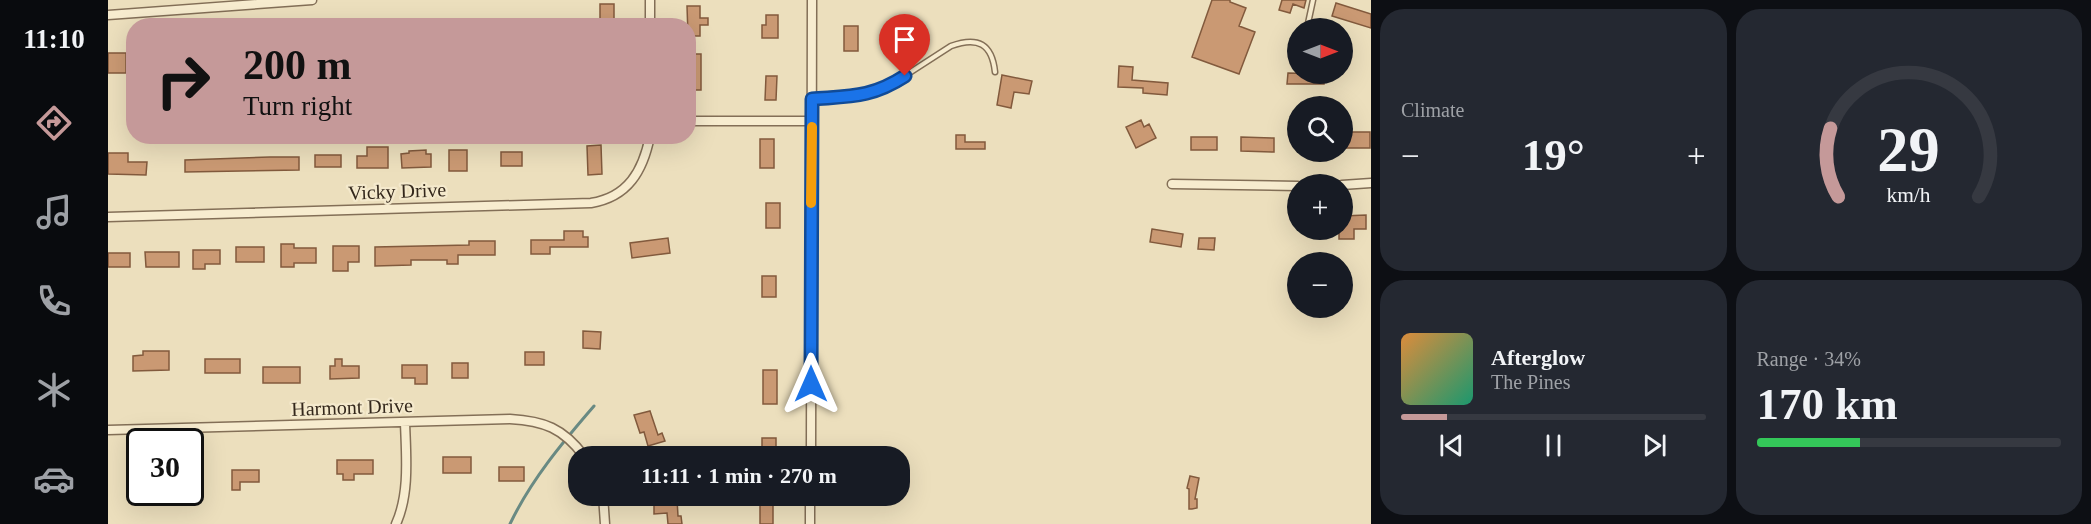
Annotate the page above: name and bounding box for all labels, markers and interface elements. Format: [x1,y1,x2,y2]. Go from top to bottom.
pin [879,14,930,76]
north arrow [1287,18,1353,84]
map controls [1287,18,1353,318]
icon: arrive [888,23,921,56]
text: 11:10 [23,24,85,54]
icon: right [144,42,222,120]
text: 200 m [243,42,352,88]
text: Turn right [243,91,352,121]
button: search [1287,96,1353,162]
text: Climate [1401,99,1464,121]
icon: directions [33,102,75,144]
text: 29 [1878,115,1940,184]
text: 19° [1522,130,1585,180]
text: − [1401,138,1420,174]
text: + [1687,138,1706,174]
button: + [1287,174,1353,240]
street label: Vicky Drive [348,178,447,205]
text: km/h [1887,183,1931,207]
icon: music [33,191,75,233]
button: − [1287,252,1353,318]
icon: phone [33,280,75,322]
text: Afterglow [1491,345,1585,370]
text: Range · 34% [1757,348,1861,370]
position arrow [779,352,843,416]
icon: climate [33,369,75,411]
text: The Pines [1491,371,1570,393]
text: 170 km [1757,379,1898,429]
street label: Harmont Drive [291,394,413,420]
speed limit sign: 30 [126,428,204,506]
icon: previous [1435,429,1468,462]
icon: pause [1537,429,1570,462]
icon: next [1638,429,1671,462]
icon: car [33,458,75,500]
text: 11:11 · 1 min · 270 m [641,463,837,488]

